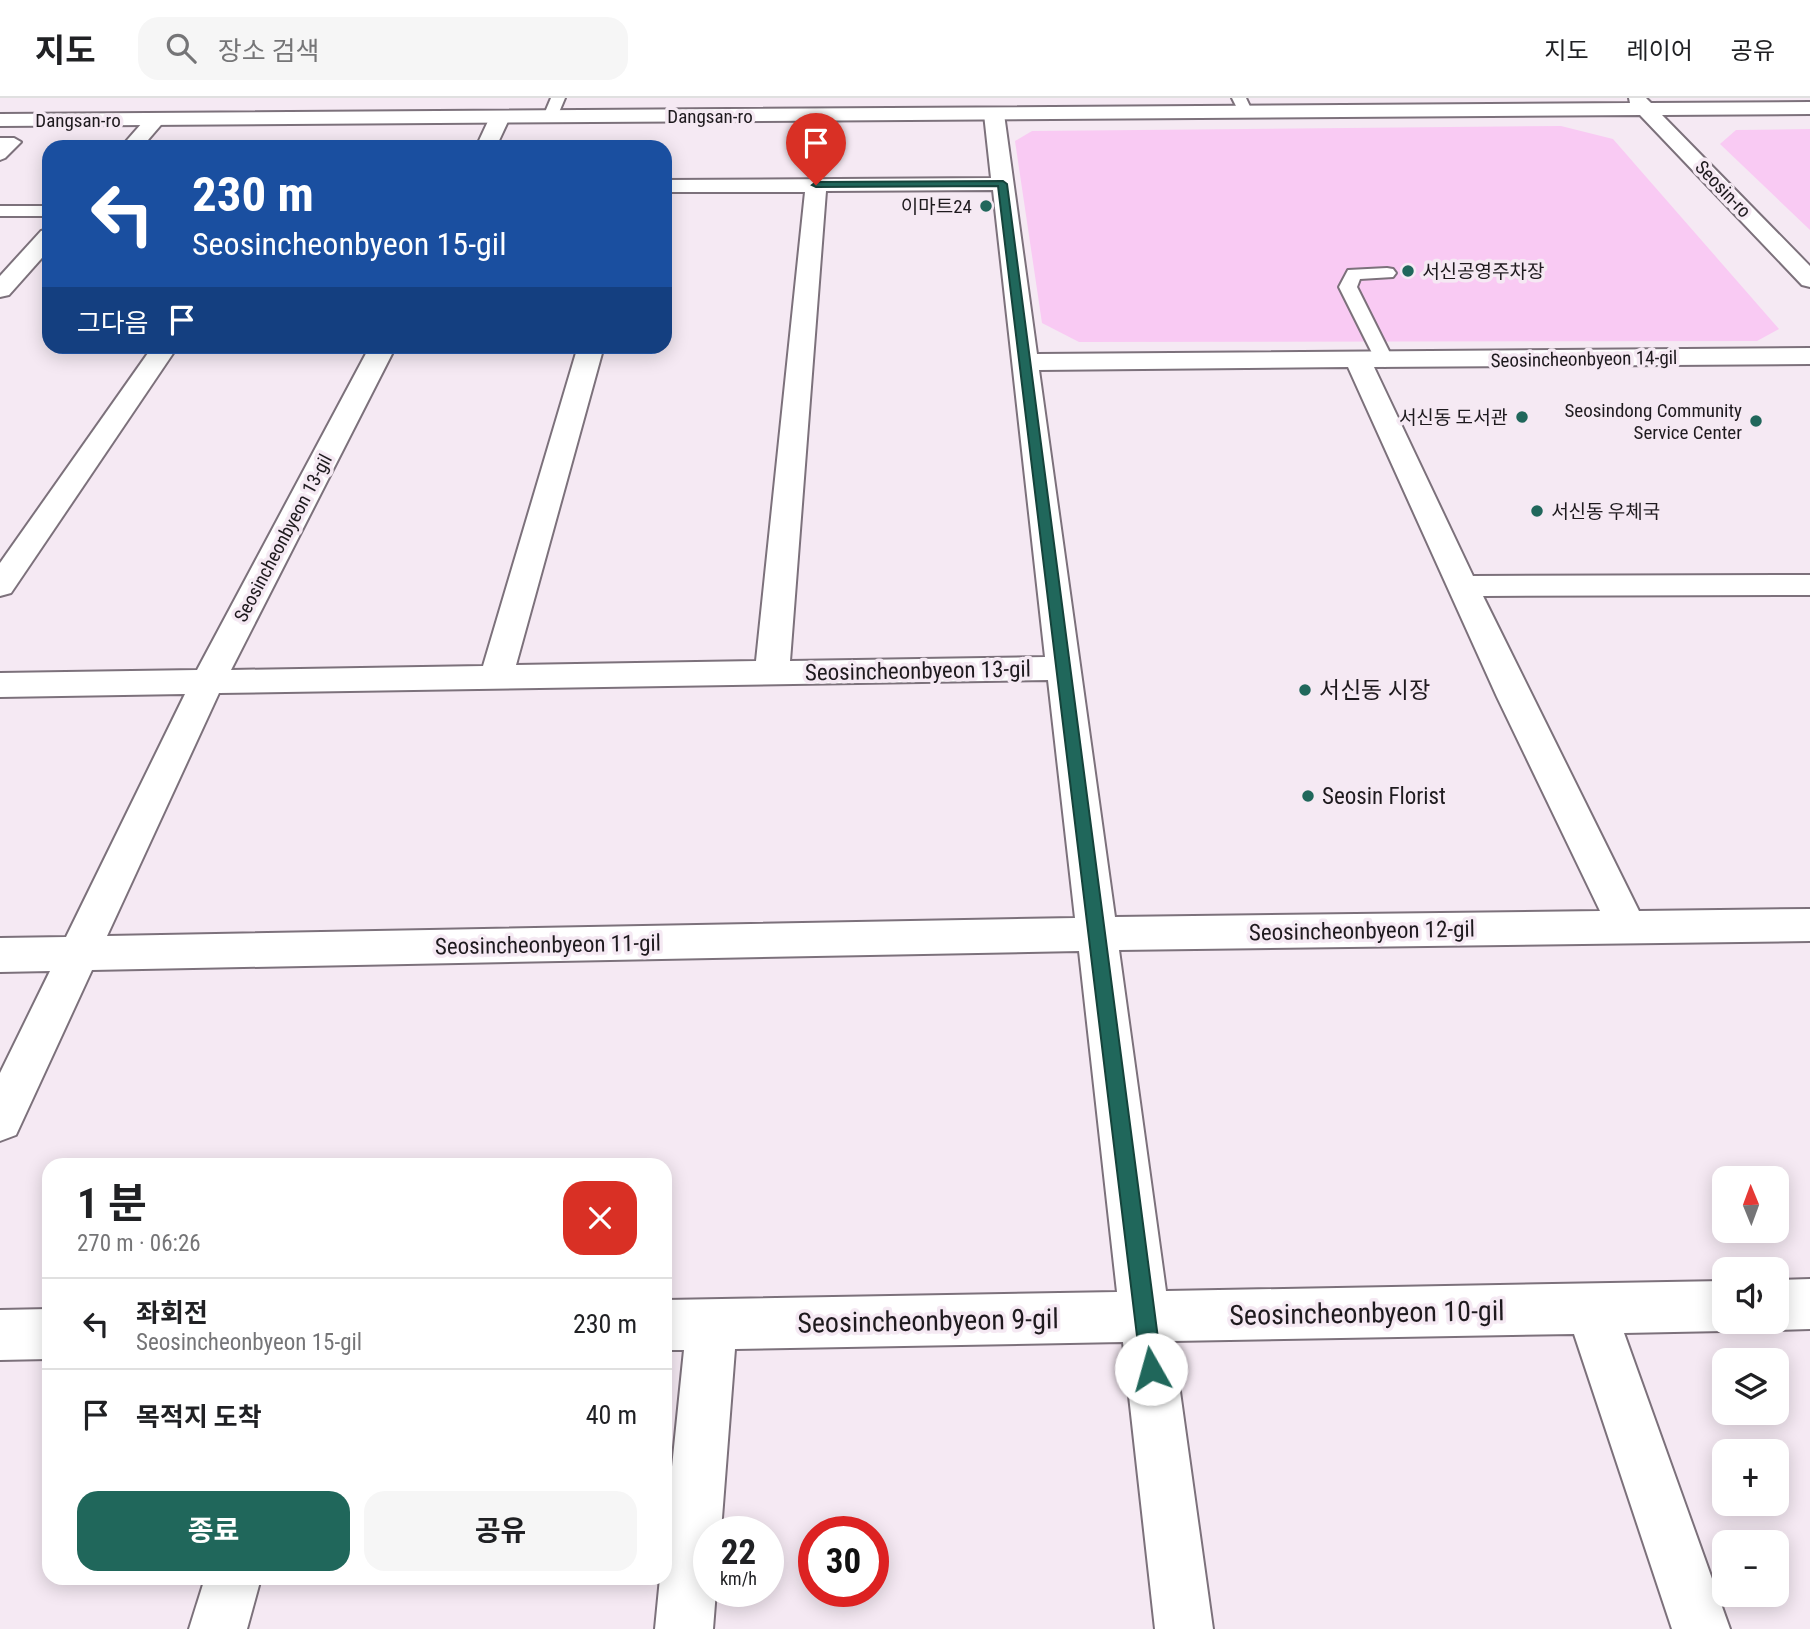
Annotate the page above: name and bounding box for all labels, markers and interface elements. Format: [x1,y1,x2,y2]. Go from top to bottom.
search box [138,17,628,80]
icon: search [162,29,200,67]
text: 지도 [35,31,96,70]
text: 장소 검색 [218,36,319,66]
text: 지도 [1544,37,1589,65]
text: 레이어 [1627,37,1693,65]
text: 공유 [1731,37,1775,65]
street label: Dangsan-ro [667,105,753,128]
street label: Dangsan-ro [35,109,121,132]
pin [786,113,846,185]
icon: arrive [797,124,835,162]
street label: Seosin-ro [1690,156,1756,222]
text: 230 m [192,166,314,223]
icon: left [77,168,168,259]
place label: 이마트24 [901,195,972,218]
marker: 이마트24 [978,198,994,214]
text: Seosincheonbyeon 15-gil [192,225,507,263]
place label: 서신공영주차장 [1422,260,1544,283]
marker: 서신공영주차장 [1400,263,1416,279]
icon: arrive [163,301,201,339]
text: 그다음 [77,308,149,338]
street label: Seosincheonbyeon 14-gil [1490,346,1678,372]
place label: Seosindong Community Service Center [1564,399,1742,444]
place label: 서신동 도서관 [1399,406,1508,429]
marker: 서신동 도서관 [1514,409,1530,425]
marker: Seosindong Community Service Center [1748,413,1764,429]
street label: Seosincheonbyeon 13-gil [229,450,337,626]
place label: 서신동 우체국 [1551,500,1660,523]
marker: 서신동 우체국 [1529,503,1545,519]
street label: Seosincheonbyeon 13-gil [805,656,1031,686]
place label: 서신동 시장 [1319,677,1430,704]
marker: 서신동 시장 [1297,682,1313,698]
place label: Seosin Florist [1322,783,1446,810]
marker: Seosin Florist [1300,788,1316,804]
street label: Seosincheonbyeon 12-gil [1249,916,1475,946]
street label: Seosincheonbyeon 11-gil [435,930,661,960]
north arrow [1712,1166,1788,1242]
map controls [1712,1166,1789,1607]
text: 1 분 [77,1179,147,1228]
button: close [563,1181,637,1255]
text: 270 m · 06:26 [77,1230,201,1257]
button: sound [1712,1257,1789,1334]
street label: Seosincheonbyeon 10-gil [1229,1294,1505,1332]
text: 좌회전 [136,1298,208,1328]
street label: Seosincheonbyeon 9-gil [797,1302,1059,1340]
icon: left [77,1305,115,1343]
text: 230 m [573,1309,637,1339]
text: Seosincheonbyeon 15-gil [136,1329,362,1356]
position arrow [1114,1332,1188,1406]
button: layers [1712,1348,1789,1425]
icon: arrive [77,1396,115,1434]
text: 40 m [586,1400,637,1430]
text: 목적지 도착 [136,1402,262,1432]
button: + [1712,1439,1789,1516]
button: 종료 [77,1491,350,1571]
button: 공유 [364,1491,637,1571]
speed limit sign: 30 [798,1516,889,1607]
button: − [1712,1530,1789,1607]
text: 22 [721,1532,756,1573]
text: km/h [720,1568,757,1589]

